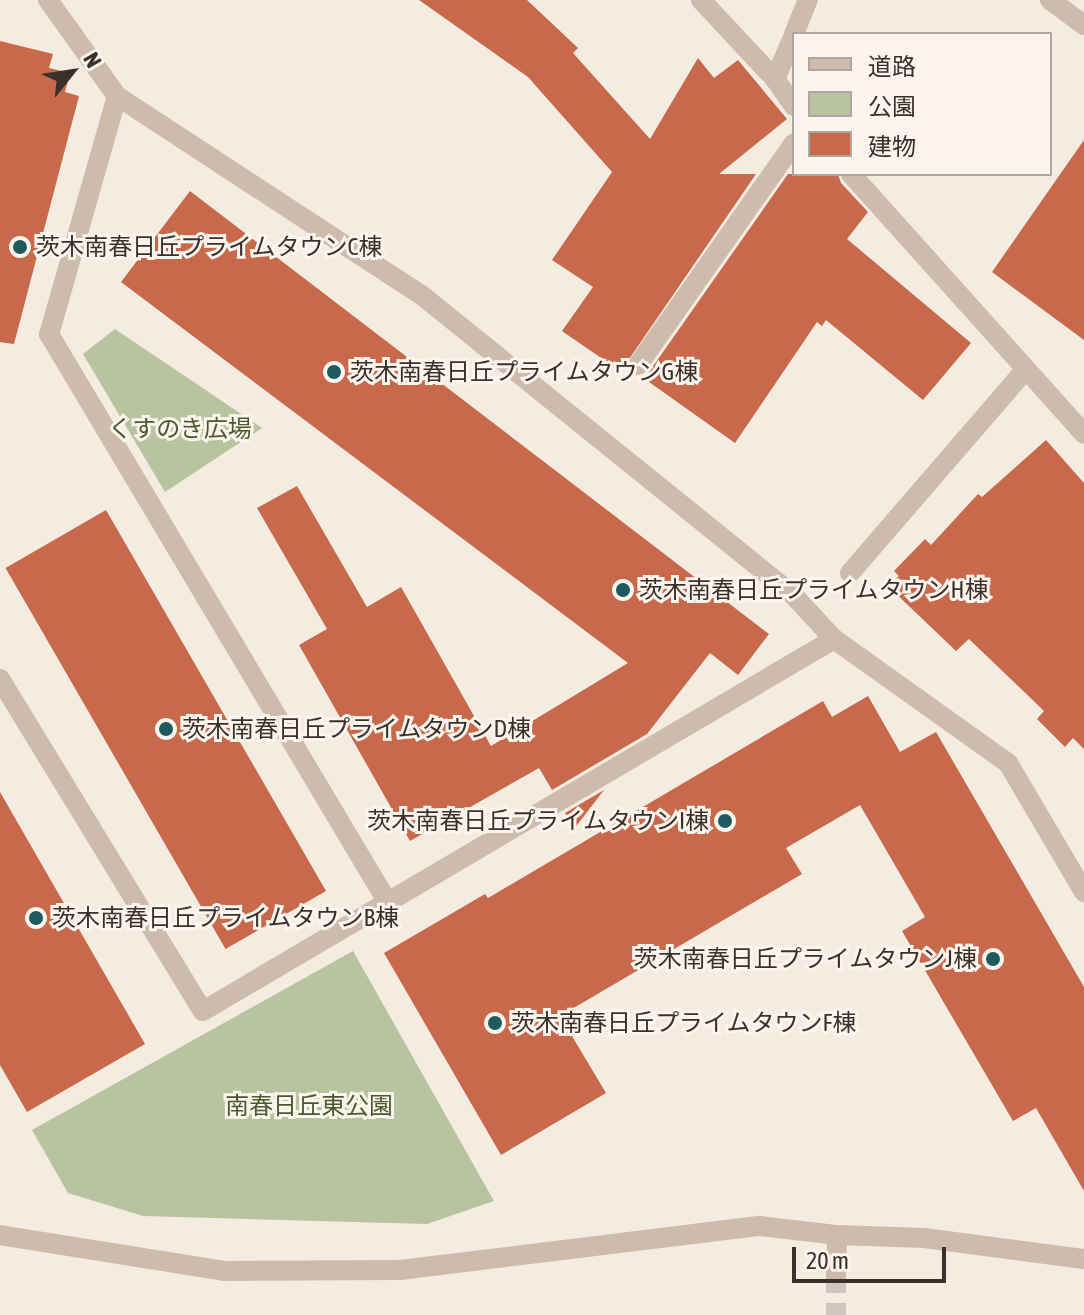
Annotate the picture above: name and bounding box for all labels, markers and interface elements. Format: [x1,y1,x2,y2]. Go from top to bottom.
north arrow [32,32,112,112]
legend [792,32,1052,176]
text: N [78,48,107,72]
text: 道路 [868,53,916,80]
text: 公園 [868,93,916,120]
text: 建物 [868,133,916,160]
place label: 茨木南春日丘プライムタウンC棟 [36,233,383,261]
marker: 茨木南春日丘プライムタウンC棟 [11,238,29,256]
place label: 茨木南春日丘プライムタウンG棟 [350,358,699,386]
marker: 茨木南春日丘プライムタウンG棟 [325,363,343,381]
park label: くすのき広場 [108,415,252,443]
place label: 茨木南春日丘プライムタウンH棟 [639,576,989,604]
marker: 茨木南春日丘プライムタウンH棟 [614,581,632,599]
place label: 茨木南春日丘プライムタウンD棟 [182,715,531,743]
marker: 茨木南春日丘プライムタウンD棟 [157,720,175,738]
place label: 茨木南春日丘プライムタウンI棟 [367,807,709,835]
marker: 茨木南春日丘プライムタウンI棟 [716,812,734,830]
place label: 茨木南春日丘プライムタウンB棟 [52,904,399,932]
marker: 茨木南春日丘プライムタウンB棟 [27,909,45,927]
place label: 茨木南春日丘プライムタウンJ棟 [633,945,977,973]
marker: 茨木南春日丘プライムタウンJ棟 [984,950,1002,968]
place label: 茨木南春日丘プライムタウンF棟 [511,1009,857,1037]
marker: 茨木南春日丘プライムタウンF棟 [486,1014,504,1032]
park label: 南春日丘東公園 [225,1092,393,1120]
scale bar [796,1231,950,1281]
text: 20 m [806,1247,849,1274]

